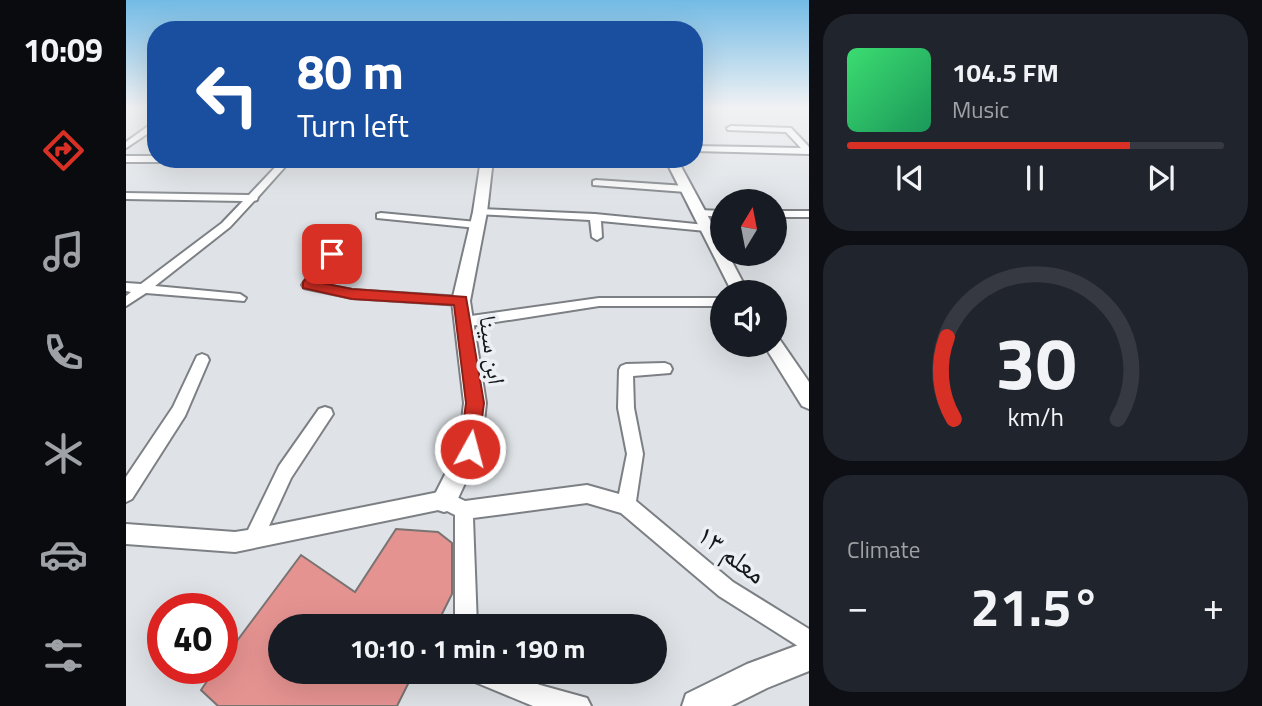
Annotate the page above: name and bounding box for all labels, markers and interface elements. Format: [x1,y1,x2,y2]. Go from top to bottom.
text: 10:09 [23,26,103,74]
text: 80 m [297,33,404,108]
icon: left [182,49,273,140]
text: 104.5 FM [952,53,1059,92]
text: Music [952,92,1009,127]
text: Turn left [297,101,409,149]
icon: directions [39,126,88,175]
icon: previous [891,159,929,197]
icon: pause [1016,159,1054,197]
icon: next [1142,159,1180,197]
north arrow [710,189,788,266]
map controls [710,189,787,357]
pin [302,224,362,284]
icon: music [39,227,88,276]
icon: arrive [313,235,351,273]
button: sound [710,280,787,357]
text: 30 [995,307,1076,417]
street label: ابن سینا [470,313,516,387]
icon: phone [39,328,88,377]
text: km/h [1007,398,1064,436]
position arrow [433,412,507,486]
icon: climate [39,429,88,478]
street label: معلم ۱۳ [688,513,776,594]
icon: car [39,530,88,579]
text: Climate [847,532,920,567]
text: 21.5° [971,567,1100,646]
text: − [847,577,868,635]
text: + [1203,577,1224,635]
speed limit sign: 40 [147,593,238,684]
text: 10:10 · 1 min · 190 m [350,629,585,668]
icon: filters [39,631,88,680]

